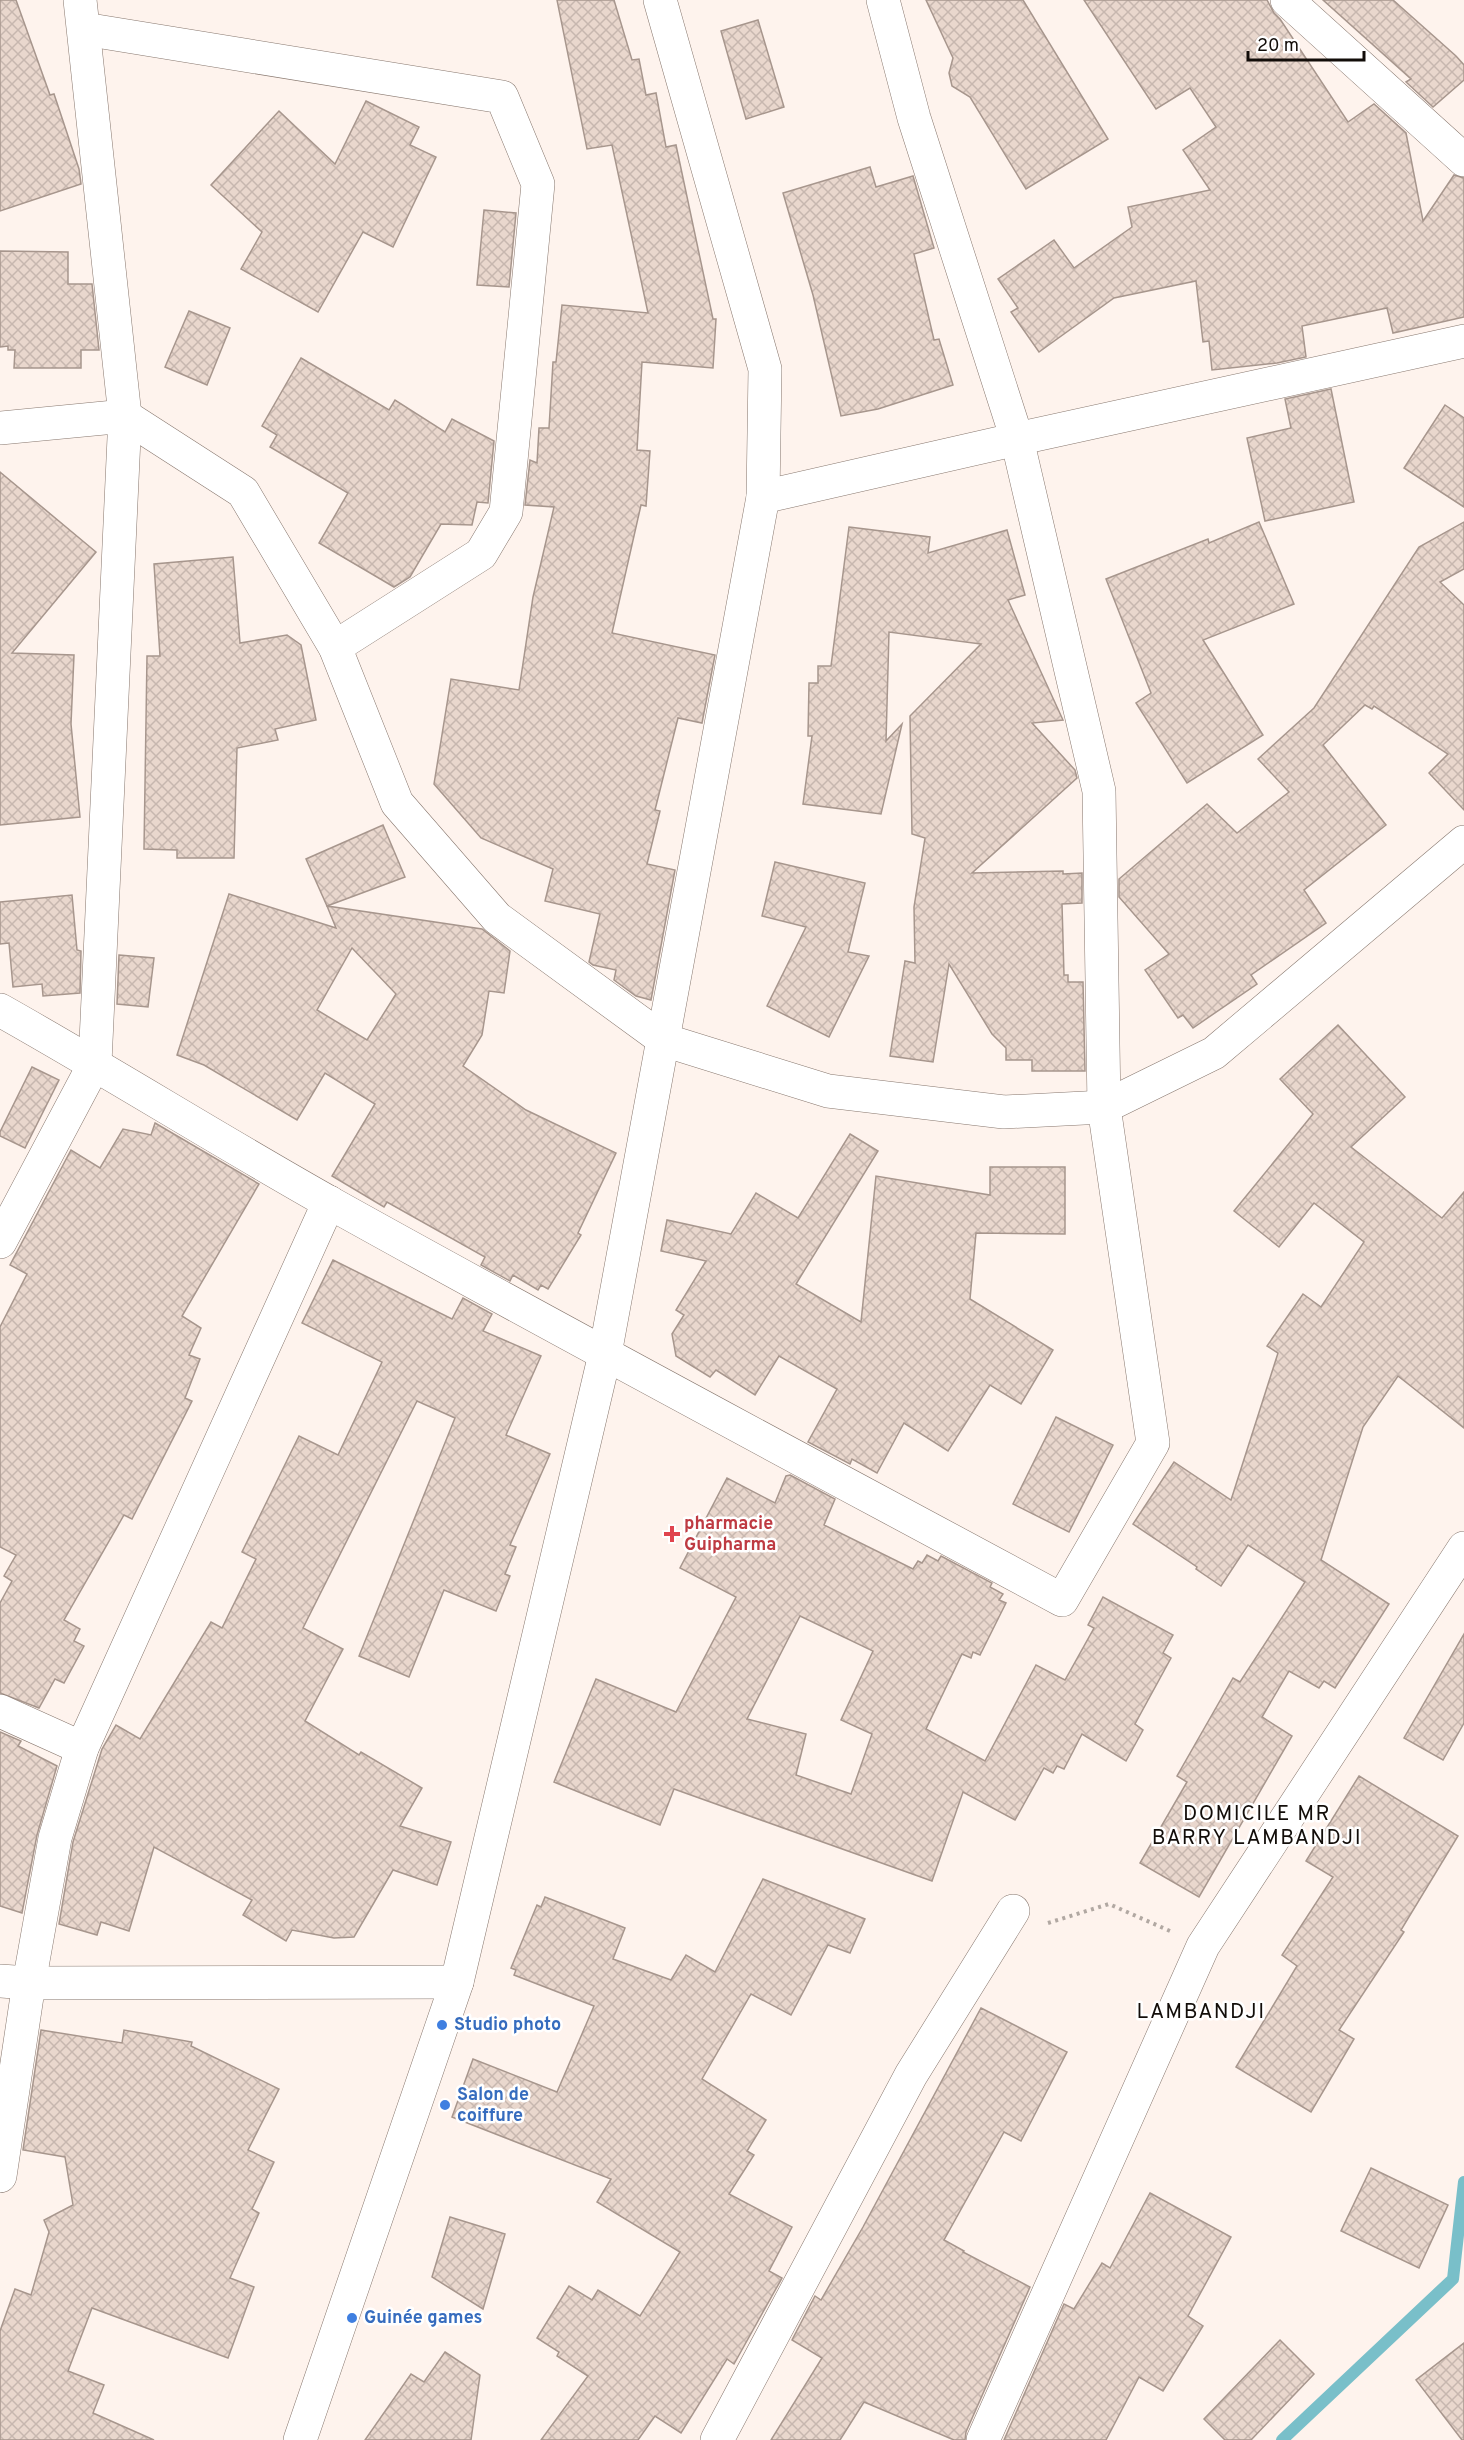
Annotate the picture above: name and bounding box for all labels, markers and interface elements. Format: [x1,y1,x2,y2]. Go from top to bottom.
scale bar [1248,24,1364,62]
text: 20 m [1257,35,1299,58]
place label: pharmacie Guipharma [684,1513,776,1557]
marker: pharmacie Guipharma [665,1527,679,1541]
district label: DOMICILE MR BARRY LAMBANDJI [1152,1801,1362,1852]
district label: LAMBANDJI [1136,1999,1266,2026]
place label: Studio photo [454,2014,561,2037]
marker: Studio photo [435,2018,449,2032]
place label: Salon de coiffure [457,2084,529,2128]
marker: Salon de coiffure [438,2098,452,2112]
place label: Guinée games [364,2307,482,2330]
marker: Guinée games [345,2311,359,2325]

